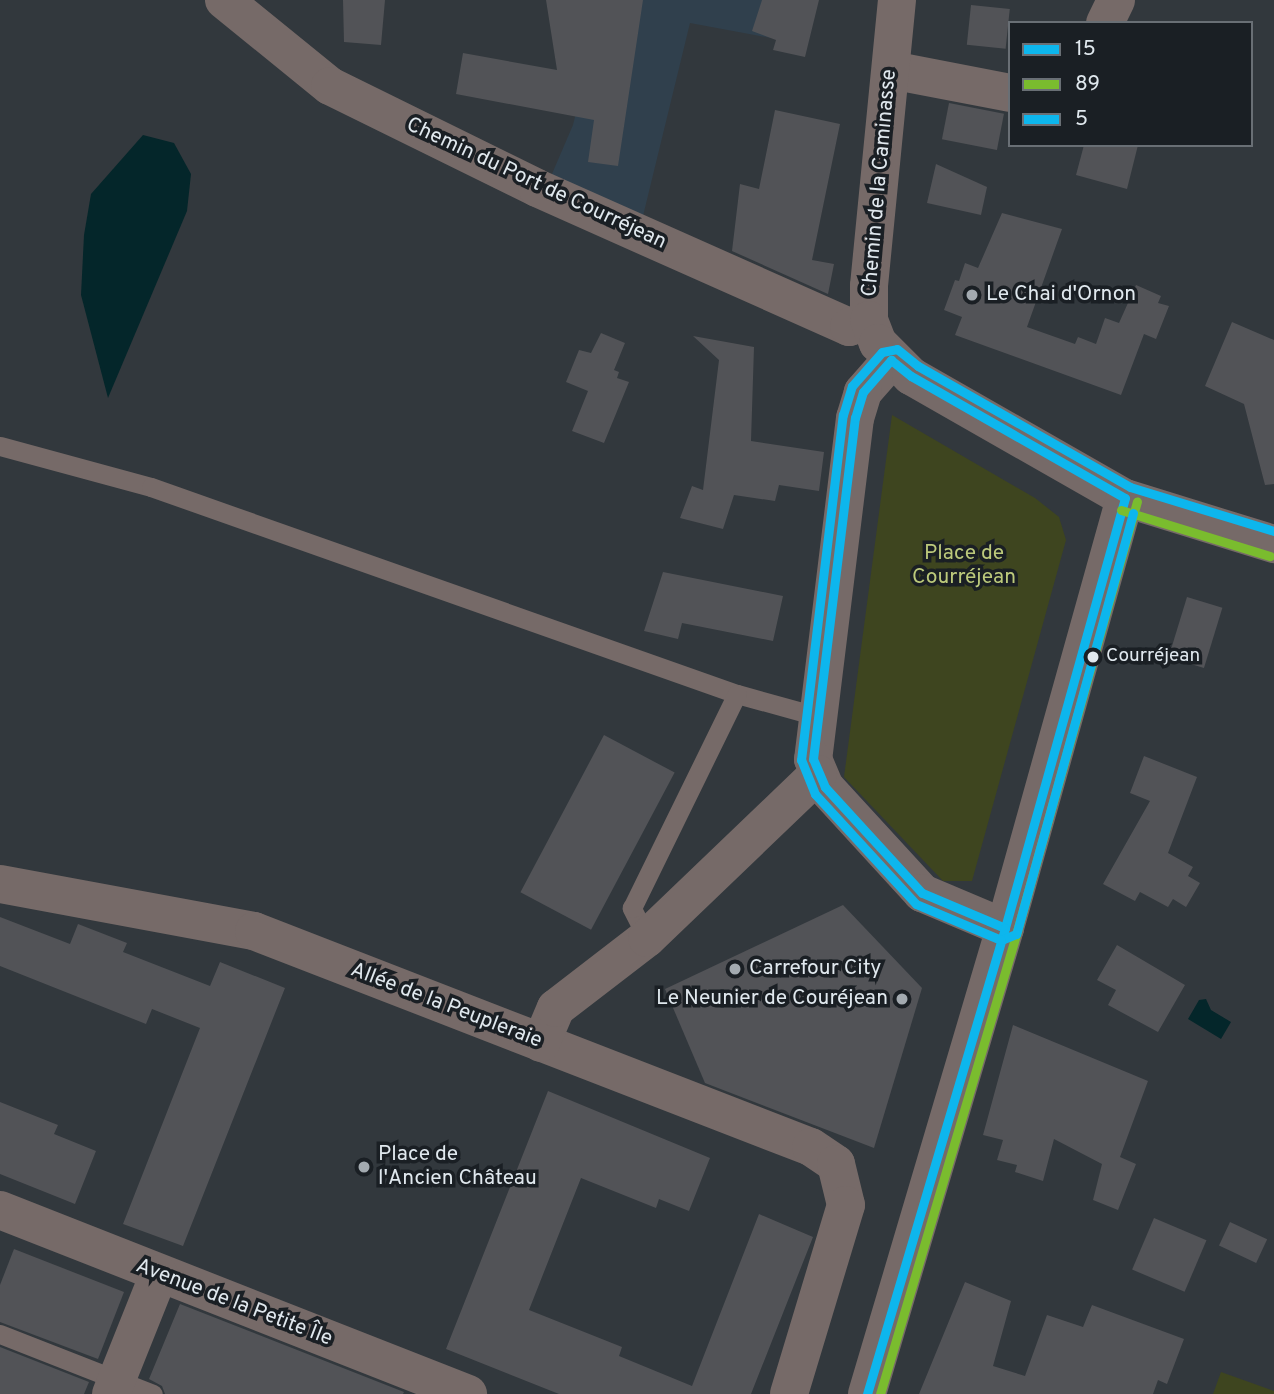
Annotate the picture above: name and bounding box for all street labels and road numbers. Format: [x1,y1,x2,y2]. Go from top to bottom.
street label: Chemin de la Caminasse [857,68,903,298]
street label: Chemin du Port de Courréjean [402,113,670,255]
street label: Allée de la Peupleraie [347,958,545,1054]
street label: Avenue de la Petite Île [132,1254,336,1352]

